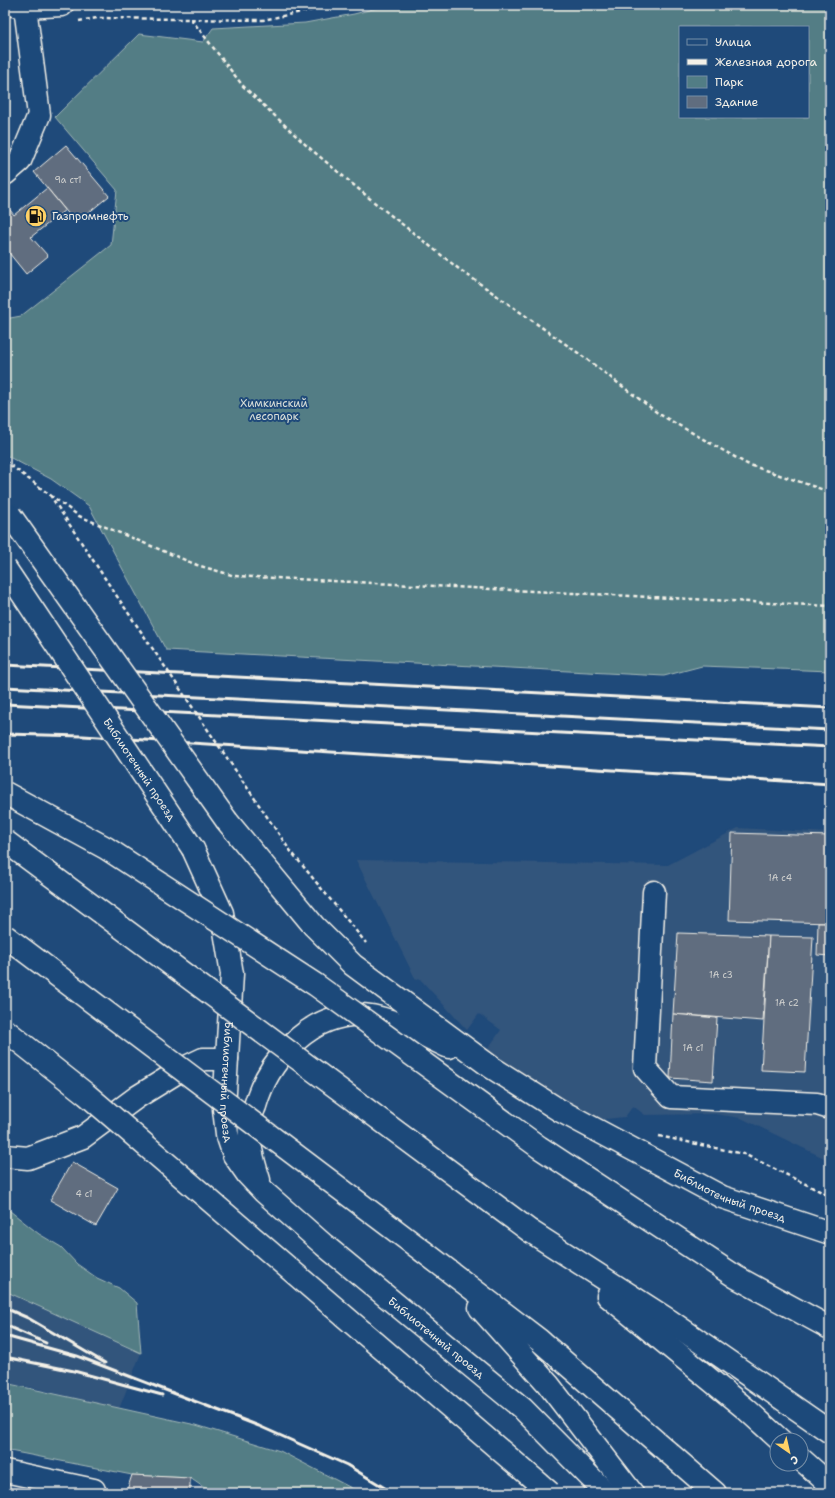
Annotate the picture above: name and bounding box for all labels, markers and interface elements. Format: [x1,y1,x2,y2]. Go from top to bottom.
legend [679,26,809,118]
text: Улица [715,34,752,50]
text: Железная дорога [715,54,818,70]
text: Парк [715,74,744,90]
text: Здание [715,94,759,110]
house number: 9а ст1 [54,174,82,186]
fuel station icon: Газпромнефть [23,203,49,229]
place label: Газпромнефть [52,209,129,224]
park label: Химкинский лесопарк [240,396,308,424]
street label: Библиотечный проезд [100,715,179,823]
house number: 1А с4 [768,872,792,884]
house number: 1А с3 [709,969,733,981]
house number: 1А с2 [775,997,799,1009]
street label: Библиотечный проезд [216,1021,237,1144]
house number: 1А с1 [682,1042,704,1054]
street label: Библиотечный проезд [671,1165,788,1225]
house number: 4 с1 [75,1188,93,1200]
street label: Библиотечный проезд [385,1293,488,1382]
north arrow [769,1432,809,1472]
text: С [787,1452,801,1468]

